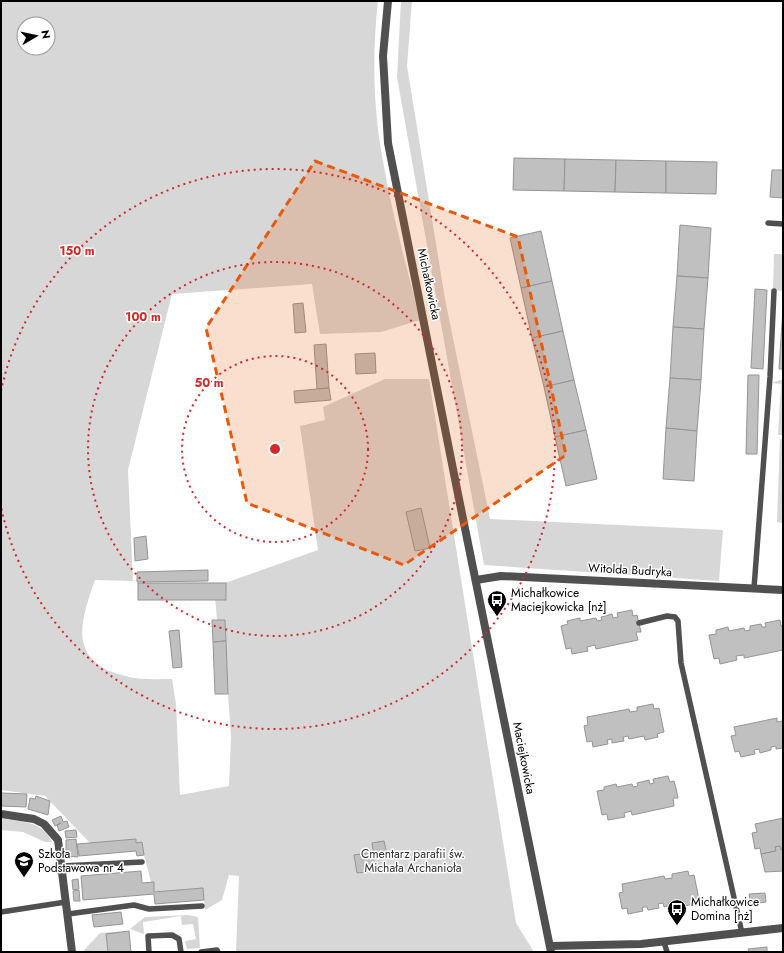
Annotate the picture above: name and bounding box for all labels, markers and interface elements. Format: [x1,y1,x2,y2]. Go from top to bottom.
north arrow [16,16,56,56]
text: N [37,29,54,40]
text: 150 m [59,242,95,260]
street label: Michałkowicka [413,246,445,322]
text: 100 m [125,308,161,326]
text: 50 m [194,374,224,392]
centre of rings [268,442,282,456]
street label: Witolda Budryka [588,559,673,581]
place label: Michałkowice Maciejkowicka [nż] [511,584,607,616]
bus stop icon: Michałkowice Maciejkowicka [nż] [486,589,508,617]
street label: Maciejkowicka [508,720,540,796]
place label: Szkoła Podstawowa nr 4 [38,845,124,877]
park label: Cmentarz parafii św. Michała Archanioła [361,845,465,877]
school or university icon: Szkoła Podstawowa nr 4 [13,850,35,878]
place label: Michałkowice Domina [nż] [691,893,759,925]
bus stop icon: Michałkowice Domina [nż] [666,898,688,926]

